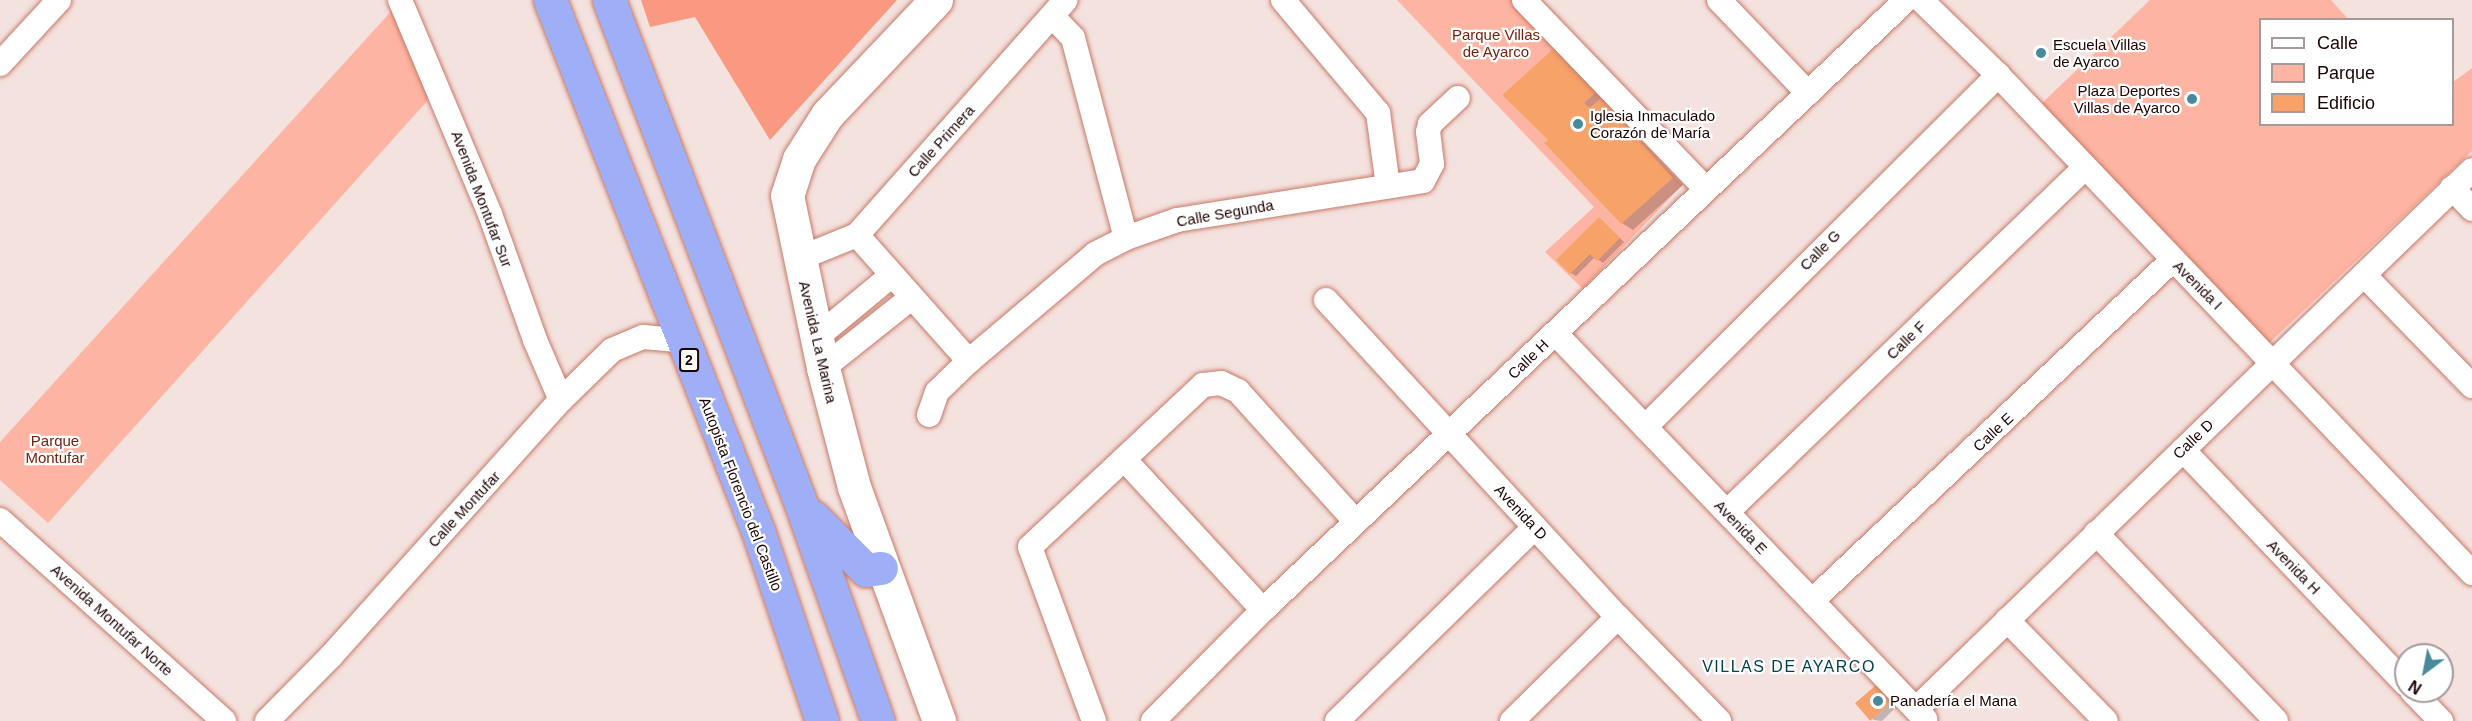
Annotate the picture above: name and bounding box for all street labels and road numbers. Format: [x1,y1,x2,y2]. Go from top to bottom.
street label: Calle Primera [904,101,978,181]
street label: Avenida Montufar Sur [448,128,516,270]
street label: Calle Segunda [1175,196,1275,230]
street label: Calle G [1796,226,1844,274]
street label: Avenida I [2170,257,2226,313]
street label: Avenida La Marina [795,279,841,405]
street label: Calle F [1883,317,1929,363]
street label: Calle H [1504,335,1552,383]
road number: 2 [678,349,700,371]
street label: Autopista Florencio del Castillo [696,395,786,593]
street label: Calle E [1969,409,2017,455]
street label: Calle D [2169,415,2217,463]
street label: Calle Montufar [424,467,504,551]
street label: Avenida D [1491,481,1551,543]
street label: Avenida E [1711,496,1771,558]
street label: Avenida H [2264,536,2324,598]
street label: Avenida Montufar Norte [47,560,177,680]

